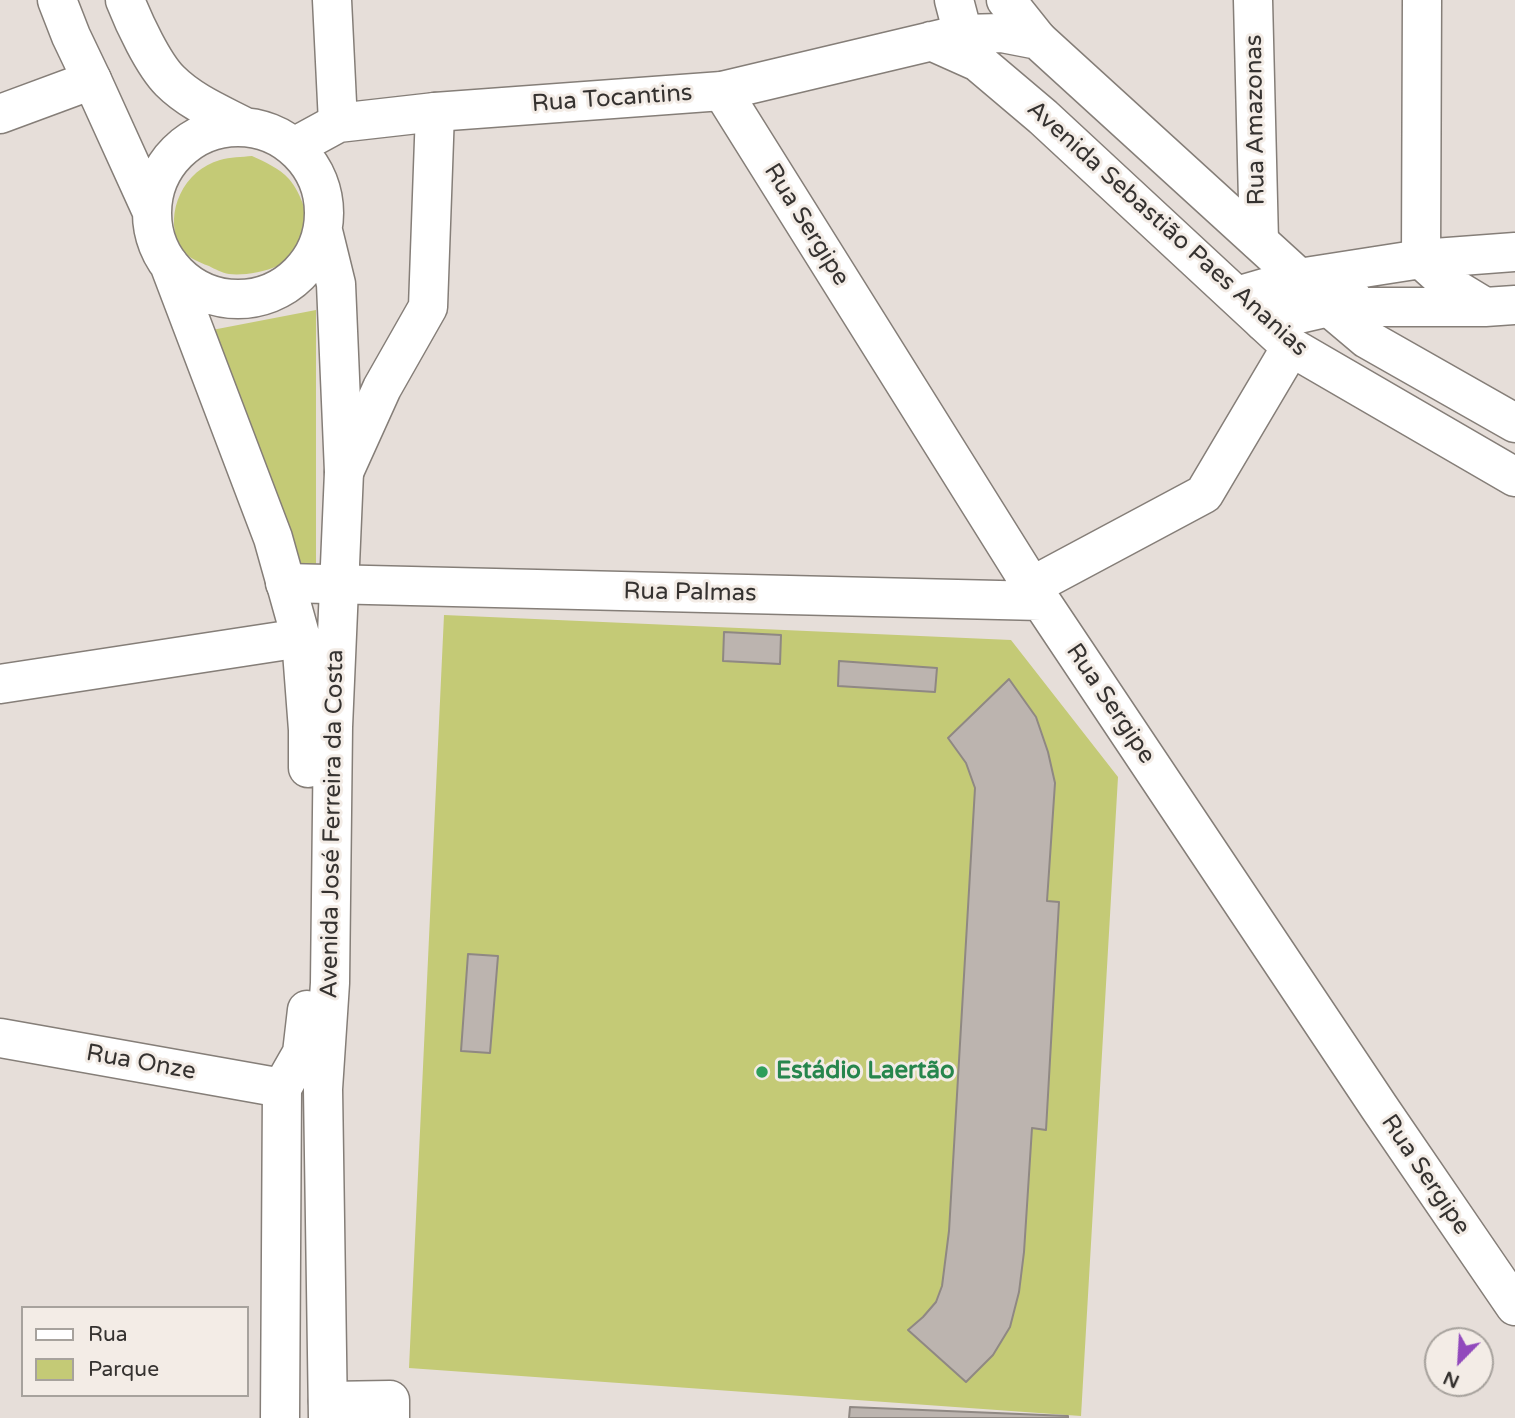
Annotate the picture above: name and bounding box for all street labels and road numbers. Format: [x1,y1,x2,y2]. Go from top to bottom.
street label: Rua Amazonas [1240,34,1272,206]
street label: Rua Tocantins [531,79,693,119]
street label: Avenida Sebastião Paes Ananias [1021,95,1313,363]
street label: Rua Sergipe [757,159,855,291]
street label: Rua Palmas [623,577,757,609]
street label: Rua Sergipe [1059,639,1161,769]
street label: Avenida José Ferreira da Costa [316,649,350,999]
street label: Rua Onze [84,1039,198,1087]
street label: Rua Sergipe [1374,1110,1476,1240]

